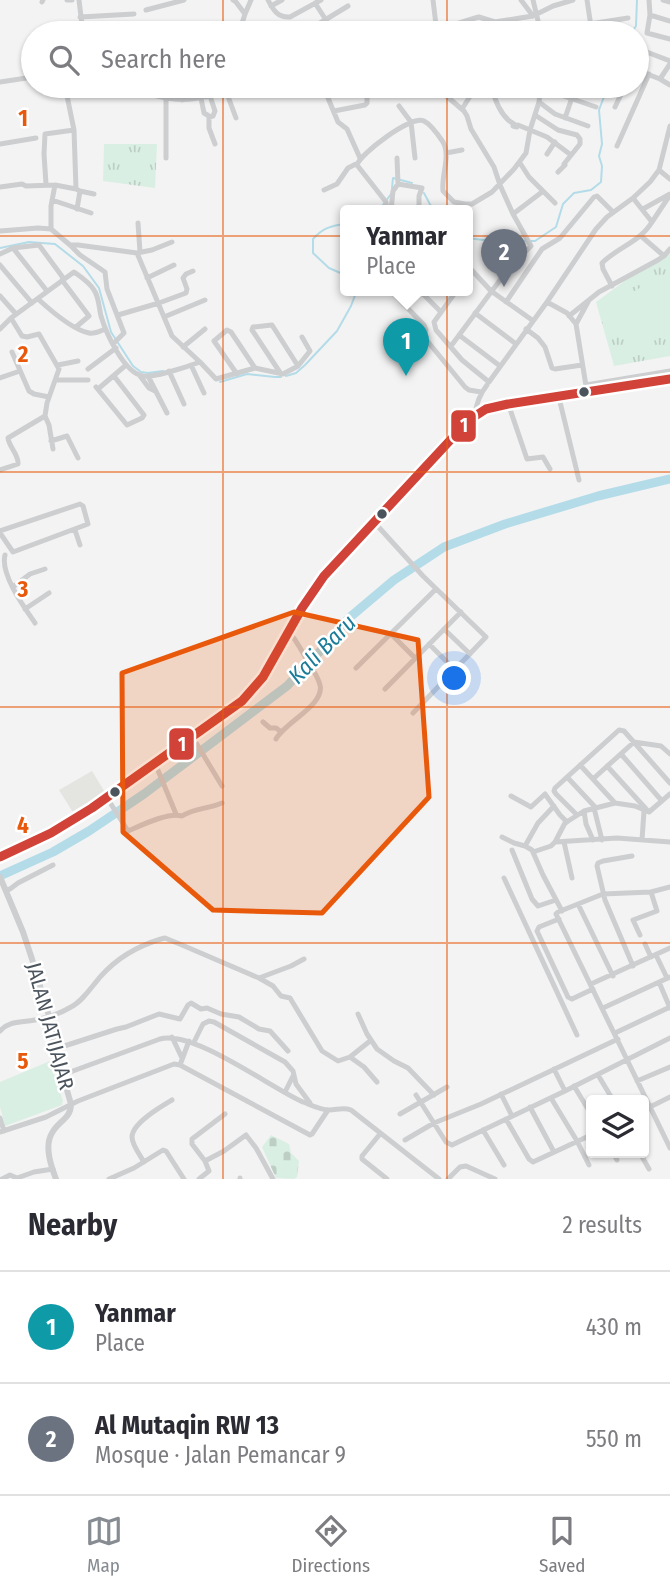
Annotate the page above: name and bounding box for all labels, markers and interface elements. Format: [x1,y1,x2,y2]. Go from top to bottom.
search box [21,21,649,98]
icon: search [45,41,83,79]
text: Search here [101,44,226,75]
text: 1 [18,104,28,132]
popup [340,205,473,296]
text: Yanmar [366,221,447,252]
pin: 2 [481,229,527,287]
text: Place [366,252,416,280]
pin: 1 [383,318,429,376]
text: 2 [17,340,29,368]
unlabelled marker [577,385,591,399]
line badge: 1 [450,409,477,443]
text: 1 [460,414,468,437]
unlabelled marker [375,507,389,521]
text: 3 [17,575,29,603]
water label: Kali Baru [282,609,362,689]
your location [437,661,471,695]
line badge: 1 [168,727,195,761]
text: 1 [178,733,186,756]
unlabelled marker [108,785,122,799]
text: 4 [17,811,29,839]
street label: JALAN JATIJAJAR [21,959,80,1093]
text: 5 [17,1047,29,1075]
map controls [586,1095,649,1158]
button: layers [586,1095,649,1158]
text: Nearby [28,1207,117,1243]
text: 2 results [562,1211,642,1239]
text: Yanmar [95,1298,176,1329]
text: 1 [46,1313,56,1341]
text: 430 m [586,1313,642,1341]
text: Place [95,1329,145,1357]
text: Al Mutaqin RW 13 [95,1410,279,1441]
text: 2 [46,1425,56,1453]
text: 550 m [586,1425,642,1453]
text: Mosque · Jalan Pemancar 9 [95,1441,346,1469]
tab: Map [85,1512,123,1577]
tab: Directions [292,1512,370,1577]
tab: Saved [539,1512,585,1577]

